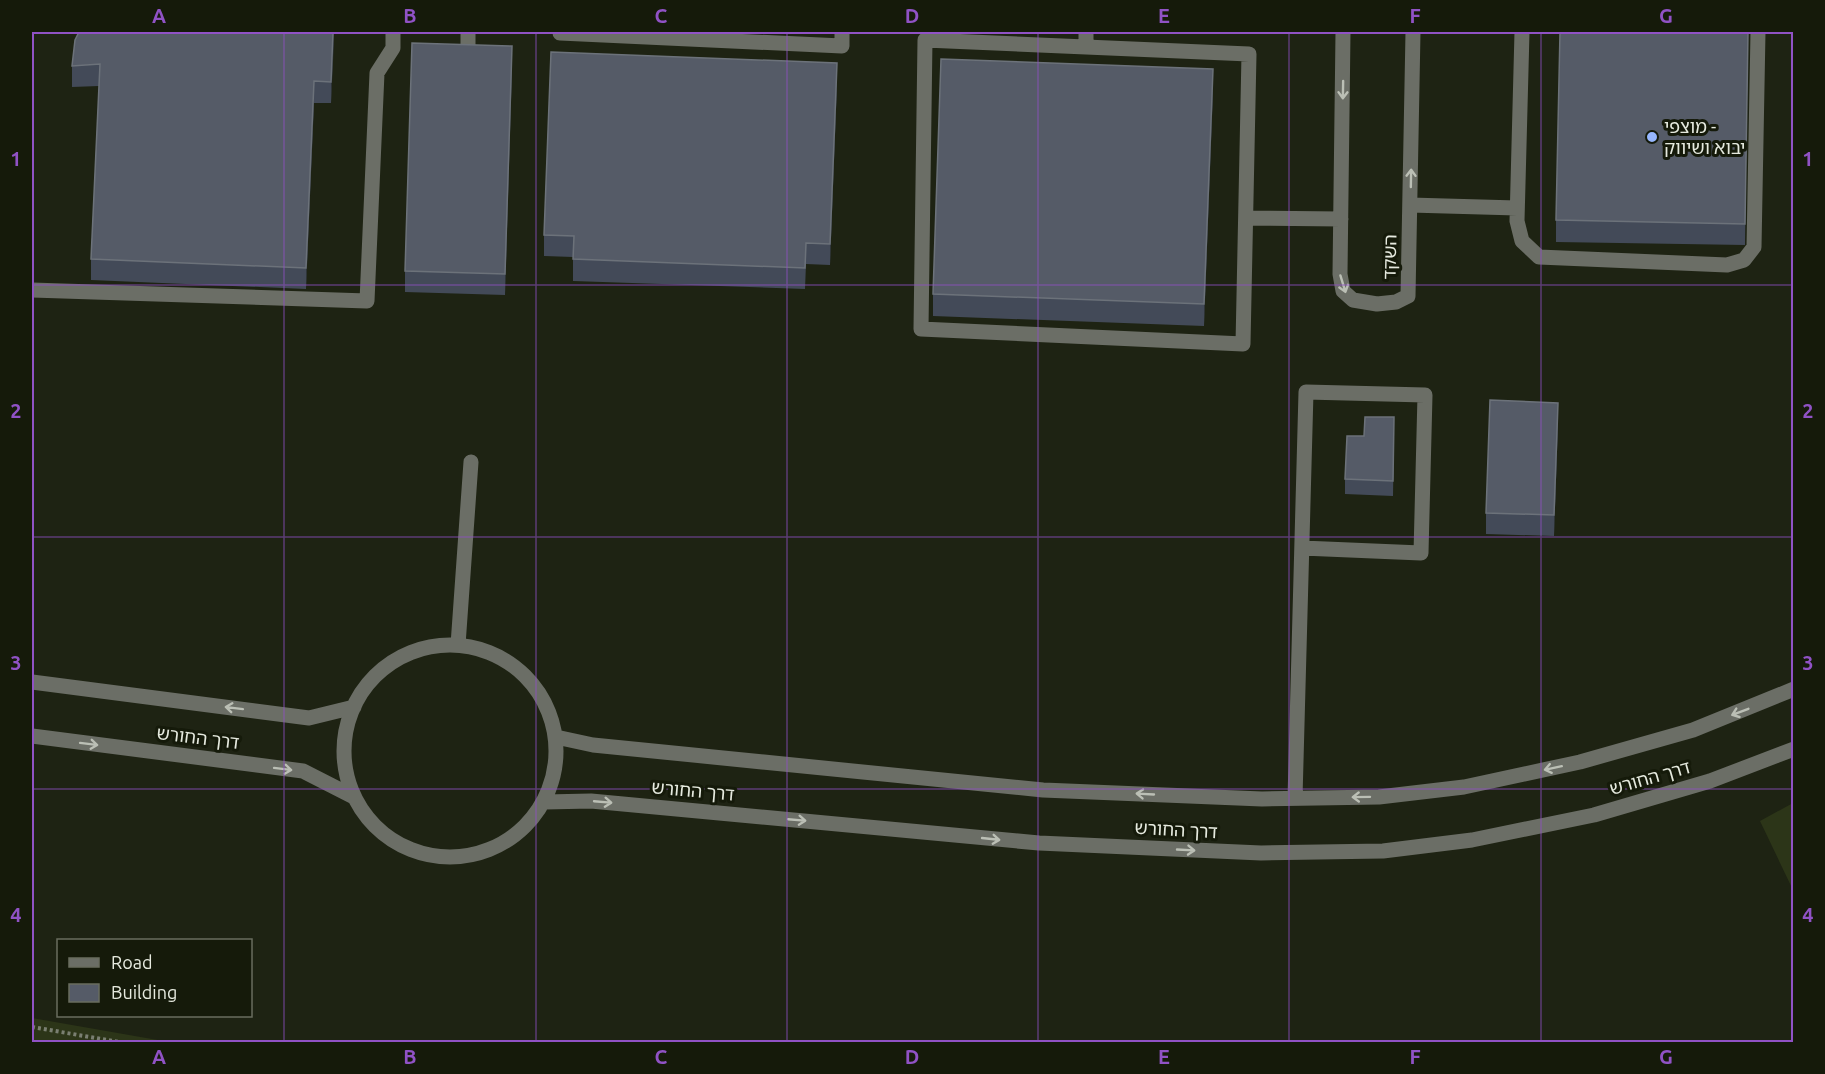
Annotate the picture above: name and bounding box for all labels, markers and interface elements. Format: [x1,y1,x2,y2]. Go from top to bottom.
text: A [152,4,166,27]
text: B [403,4,417,27]
text: C [655,4,668,27]
text: D [905,4,919,27]
text: E [1158,4,1170,27]
text: F [1409,4,1421,27]
text: G [1659,4,1673,27]
one-way arrow [1337,79,1349,99]
place label: מוצפי - יבוא ושיווק [1664,116,1745,157]
marker: מוצפי - יבוא ושיווק [1645,130,1659,144]
text: 1 [10,147,22,170]
text: 1 [1802,147,1814,170]
one-way arrow [1405,168,1417,188]
street label: השקד [1379,234,1399,280]
one-way arrow [1338,274,1349,293]
text: 2 [10,399,22,422]
text: 2 [1802,399,1814,422]
text: 3 [10,651,22,674]
text: 3 [1802,651,1814,674]
one-way arrow [224,702,244,713]
one-way arrow [1731,707,1749,718]
street label: דרך החורש [156,722,241,752]
one-way arrow [79,739,99,750]
street label: דרך החורש [1607,756,1693,798]
one-way arrow [273,763,292,774]
one-way arrow [1544,763,1563,774]
street label: דרך החורש [651,776,736,804]
one-way arrow [1135,789,1155,800]
one-way arrow [1351,791,1371,803]
one-way arrow [593,797,613,808]
one-way arrow [787,815,807,826]
street label: דרך החורש [1134,817,1218,841]
one-way arrow [981,834,1001,845]
one-way arrow [1175,844,1195,855]
text: 4 [10,903,22,926]
text: 4 [1802,903,1814,926]
legend [57,939,252,1017]
text: Road [111,952,153,972]
text: Building [111,982,177,1002]
text: A [152,1045,166,1068]
text: B [403,1045,417,1068]
text: C [655,1045,668,1068]
text: D [905,1045,919,1068]
text: E [1158,1045,1170,1068]
text: F [1409,1045,1421,1068]
text: G [1659,1045,1673,1068]

